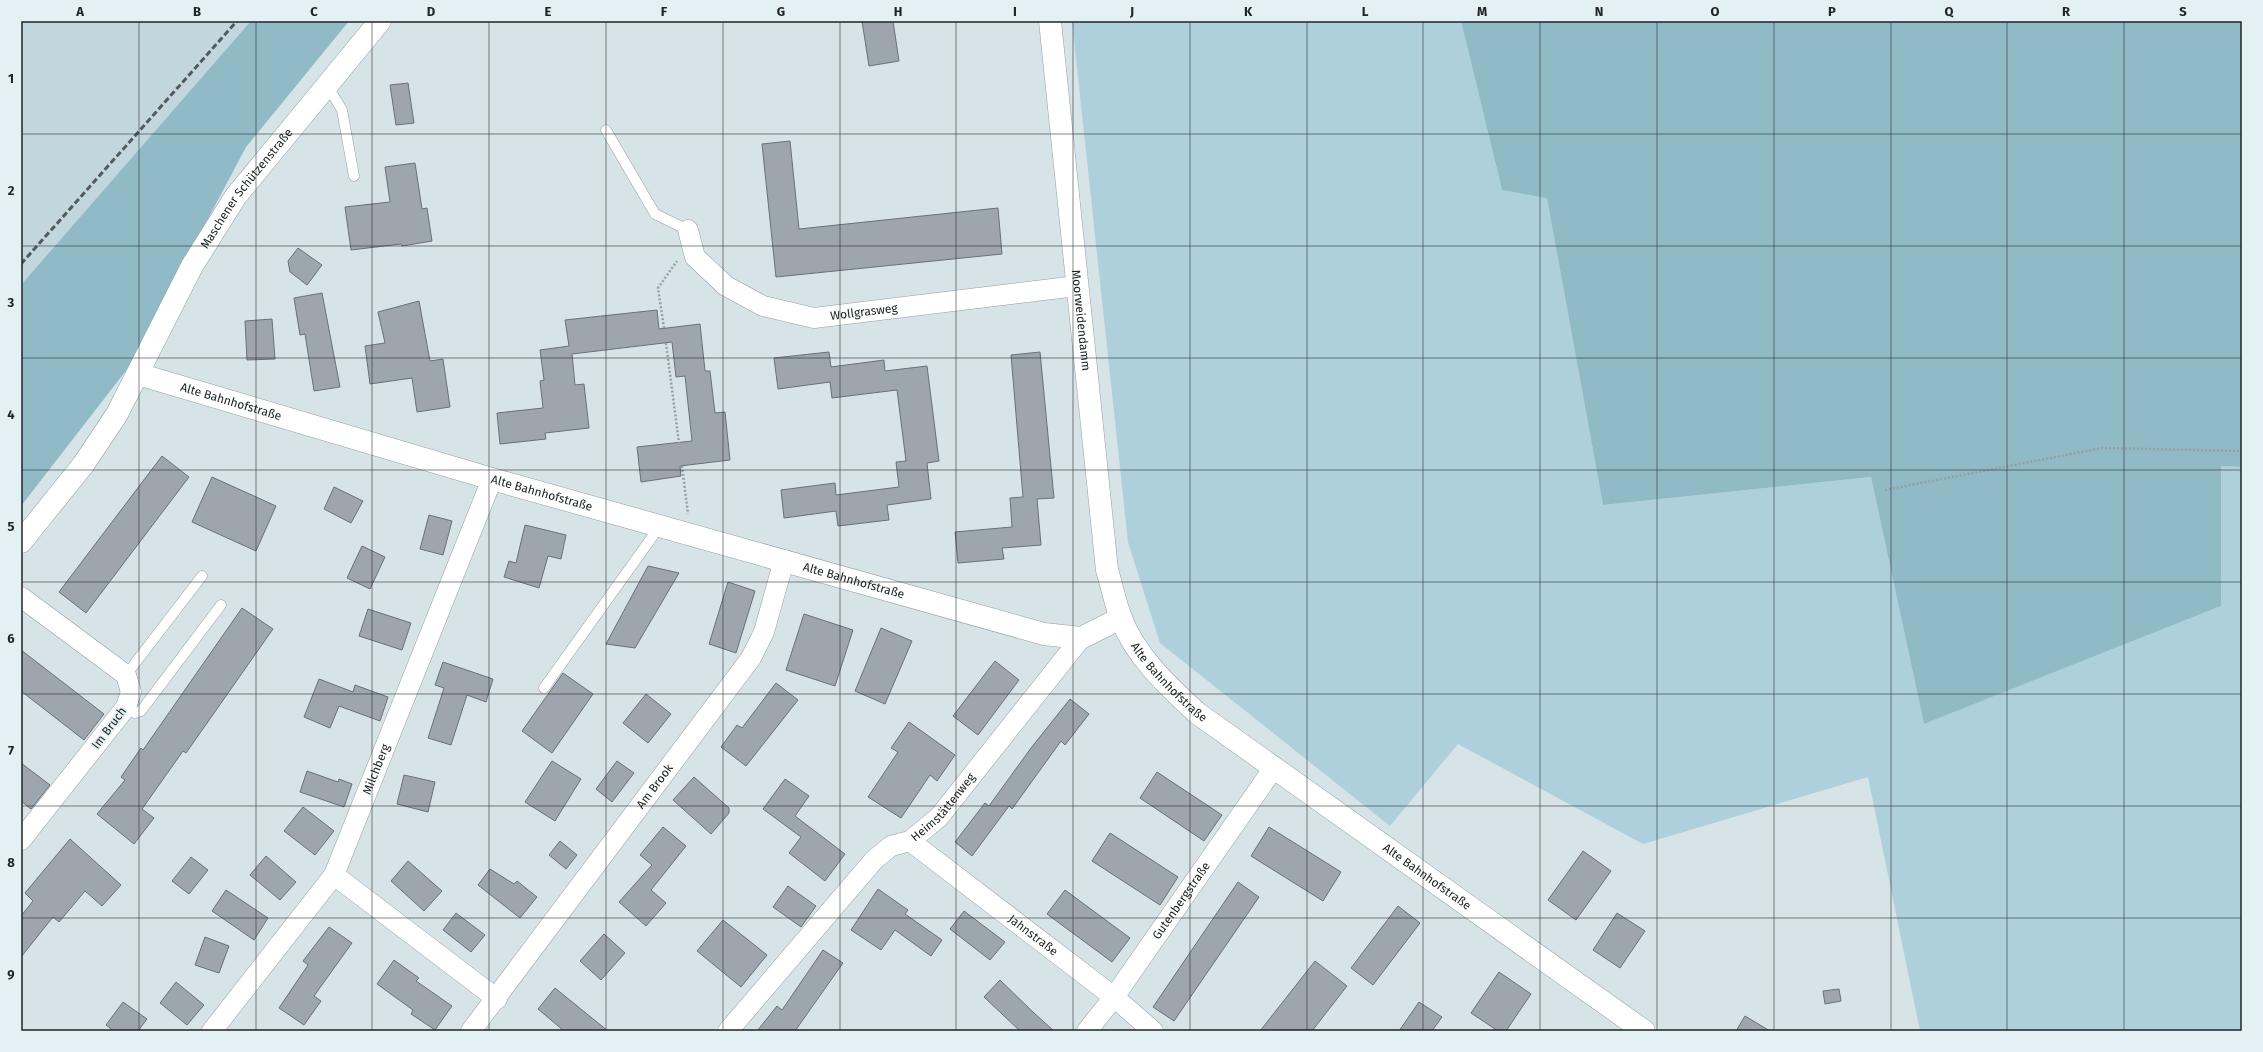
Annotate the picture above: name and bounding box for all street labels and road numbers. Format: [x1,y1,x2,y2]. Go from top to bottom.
street label: Maschener Schützenstraße [198,126,296,251]
street label: Moorweidendamm [1069,269,1093,372]
street label: Wollgrasweg [829,301,899,323]
street label: Alte Bahnhofstraße [179,380,283,423]
street label: Alte Bahnhofstraße [490,472,594,514]
street label: Alte Bahnhofstraße [802,560,906,601]
street label: Alte Bahnhofstraße [1128,640,1210,725]
street label: Im Bruch [89,704,129,752]
street label: Milchberg [360,741,393,797]
street label: Am Brook [633,761,676,811]
street label: Heimstättenweg [908,770,979,844]
street label: Alte Bahnhofstraße [1380,841,1474,913]
street label: Gutenbergstraße [1149,859,1213,942]
street label: Jahnstraße [1006,912,1061,959]

